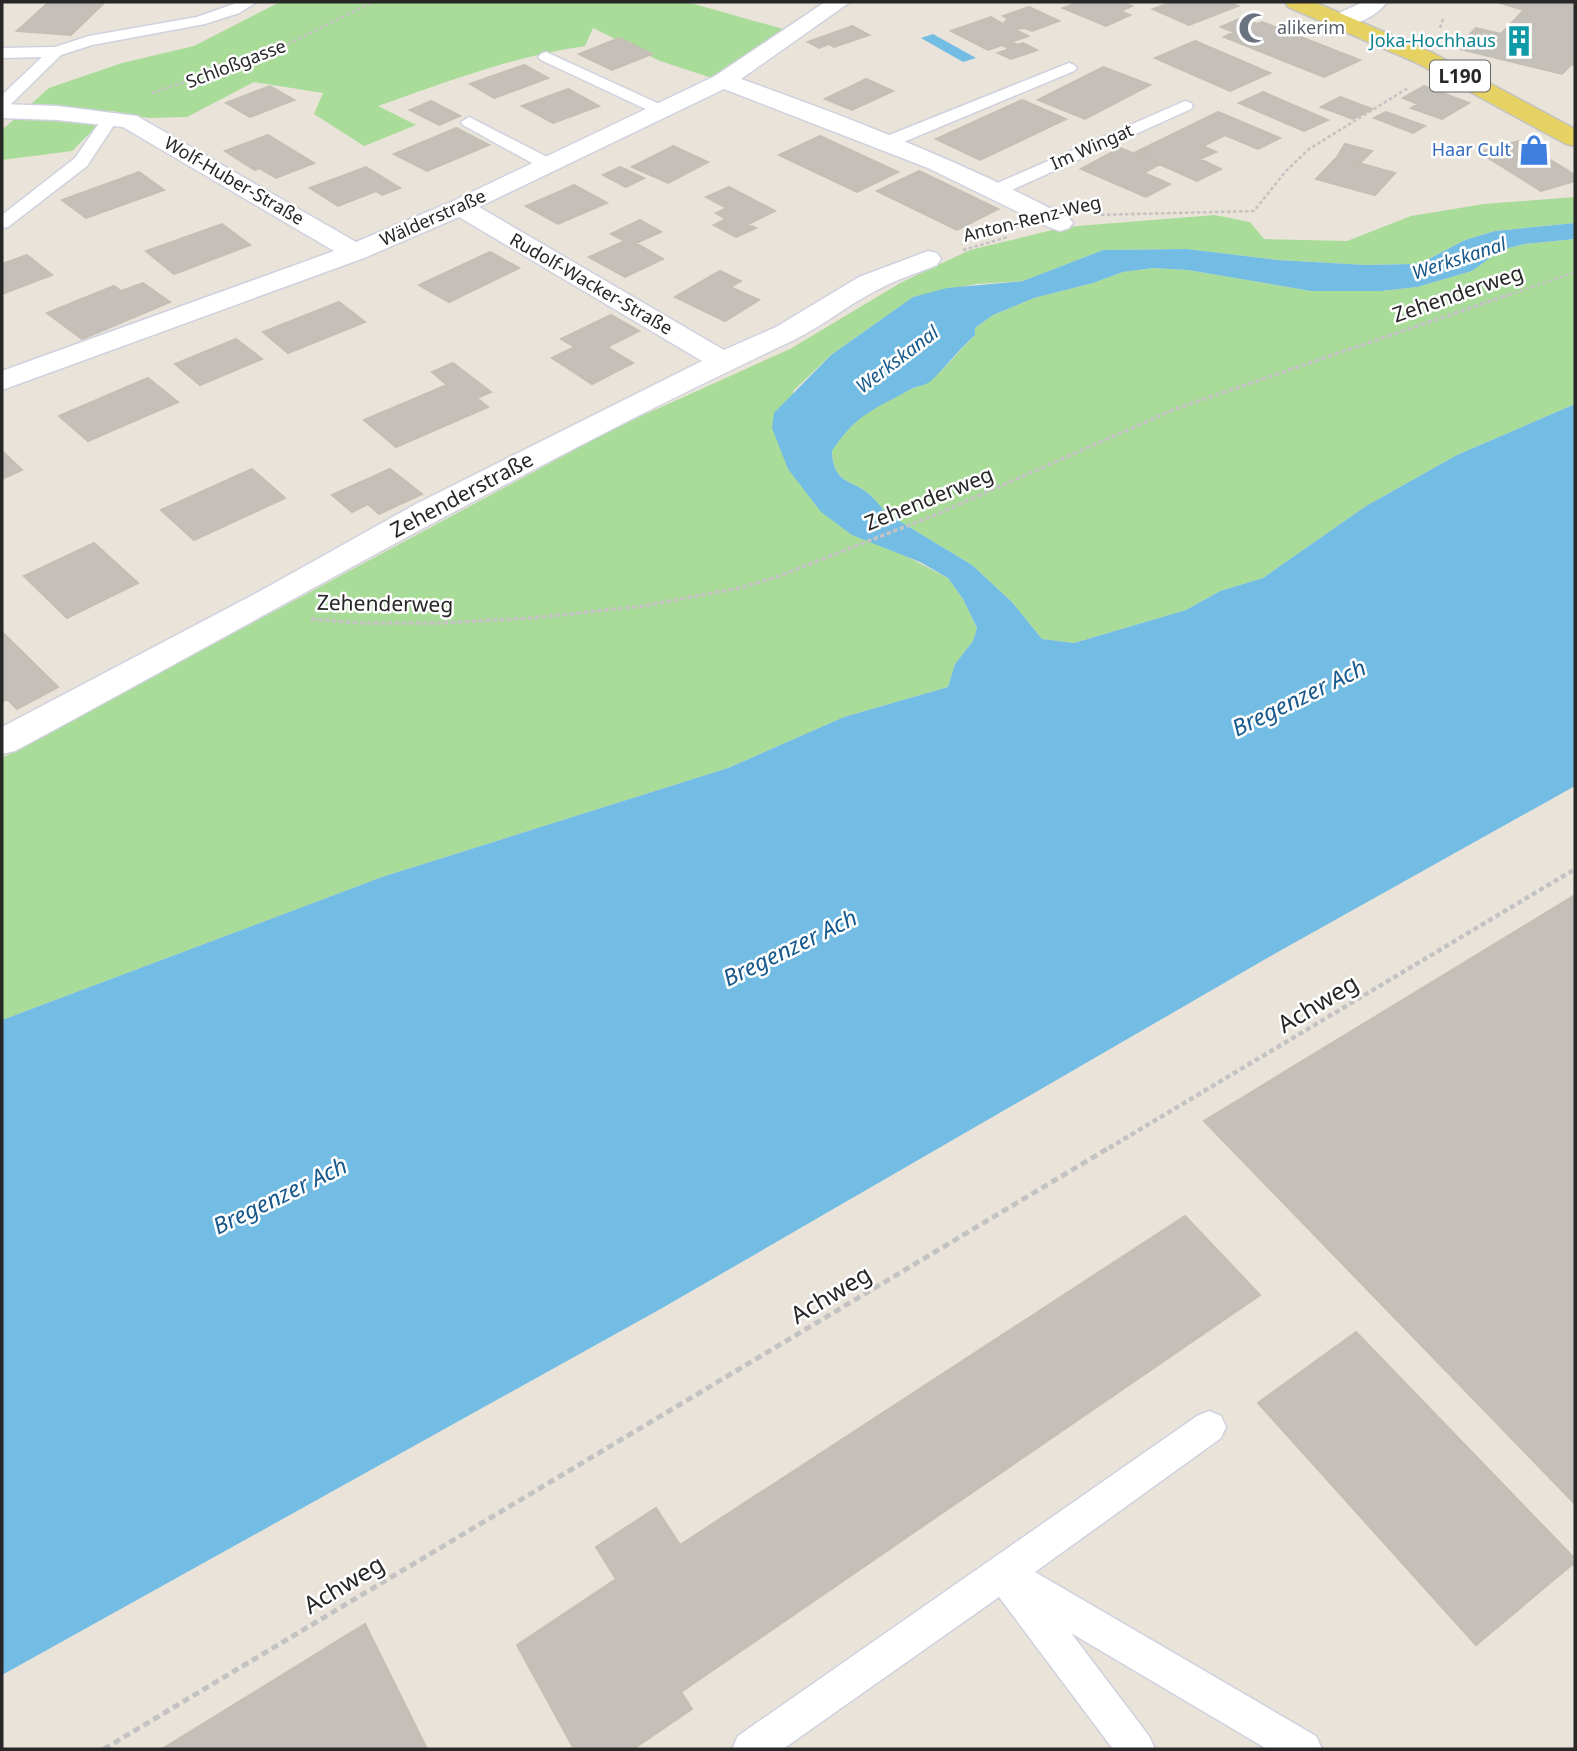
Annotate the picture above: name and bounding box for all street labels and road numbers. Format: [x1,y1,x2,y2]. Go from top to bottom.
street label: Schloßgasse [182,33,289,93]
road number: L190 [1430,60,1490,92]
street label: Im Wingat [1047,117,1137,175]
street label: Wolf-Huber-Straße [160,130,309,230]
street label: Wälderstraße [376,183,489,251]
street label: Anton-Renz-Weg [960,189,1103,247]
street label: Rudolf-Wacker-Straße [506,227,677,340]
street label: Zehenderweg [1389,258,1527,328]
street label: Zehenderstraße [385,445,538,544]
street label: Zehenderweg [860,460,997,537]
street label: Zehenderweg [317,588,453,618]
street label: Achweg [1271,966,1364,1040]
street label: Achweg [784,1257,877,1331]
street label: Achweg [297,1547,390,1621]

